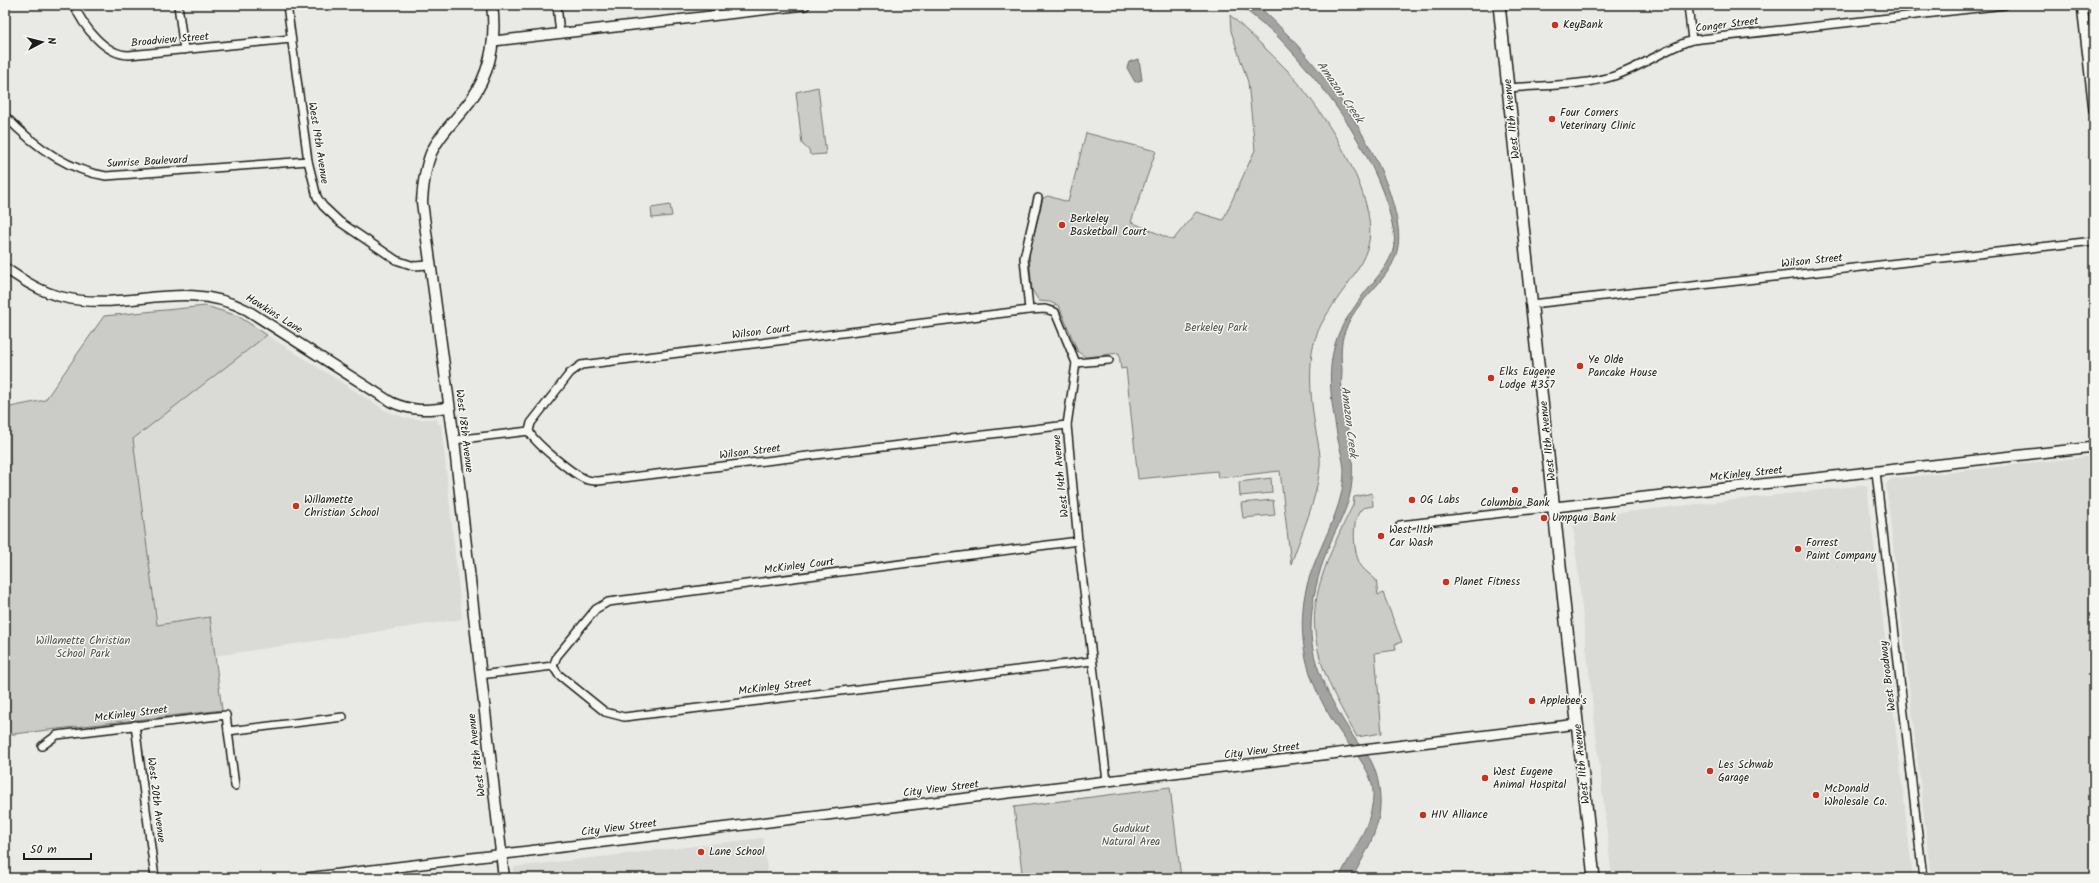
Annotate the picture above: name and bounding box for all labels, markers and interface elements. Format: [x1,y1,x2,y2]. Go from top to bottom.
street label: Conger Street [1694,12,1760,38]
place label: KeyBank [1563,16,1604,34]
marker: KeyBank [1550,20,1560,30]
north arrow [22,22,62,62]
street label: Broadview Street [130,28,210,52]
text: N [42,36,60,45]
water label: Amazon Creek [1312,57,1370,129]
street label: West 11th Avenue [1499,78,1525,160]
street label: West 19th Avenue [303,101,333,185]
place label: Four Corners Veterinary Clinic [1560,104,1636,135]
marker: Four Corners Veterinary Clinic [1547,114,1557,124]
street label: Sunrise Boulevard [106,151,188,173]
place label: Berkeley Basketball Court [1070,210,1147,241]
marker: Berkeley Basketball Court [1057,220,1067,230]
street label: Wilson Street [1780,249,1844,273]
street label: Hawkins Lane [242,289,306,339]
street label: Wilson Court [731,319,792,345]
park label: Berkeley Park [1185,319,1248,337]
place label: Ye Olde Pancake House [1588,351,1657,382]
marker: Ye Olde Pancake House [1575,361,1585,371]
place label: Elks Eugene Lodge #357 [1499,363,1555,394]
marker: Elks Eugene Lodge #357 [1486,373,1496,383]
water label: Amazon Creek [1335,385,1363,461]
street label: West 18th Avenue [450,388,478,474]
street label: West 11th Avenue [1535,400,1561,482]
street label: West 14th Avenue [1048,434,1074,518]
street label: Wilson Street [718,439,782,465]
street label: McKinley Street [1708,461,1784,487]
marker: Columbia Bank [1510,485,1520,495]
place label: Willamette Christian School [304,491,379,522]
place label: OG Labs [1420,491,1460,509]
place label: Columbia Bank [1480,494,1551,512]
marker: OG Labs [1407,495,1417,505]
marker: Willamette Christian School [291,501,301,511]
place label: Umpqua Bank [1552,509,1617,527]
marker: Umpqua Bank [1539,513,1549,523]
place label: West 11th Car Wash [1389,521,1433,552]
marker: West 11th Car Wash [1376,531,1386,541]
place label: Forrest Paint Company [1806,534,1877,565]
marker: Forrest Paint Company [1793,544,1803,554]
street label: McKinley Court [763,553,836,579]
place label: Planet Fitness [1454,573,1520,591]
marker: Planet Fitness [1441,577,1451,587]
park label: Willamette Christian School Park [36,632,130,663]
street label: West Broadway [1875,639,1901,712]
street label: McKinley Street [737,673,813,700]
place label: Applebee's [1540,692,1587,710]
marker: Applebee's [1527,696,1537,706]
street label: McKinley Street [93,700,169,727]
street label: West 18th Avenue [463,712,491,798]
street label: West 11th Avenue [1569,723,1595,805]
street label: City View Street [1223,737,1302,765]
street label: West 20th Avenue [142,756,170,844]
place label: Les Schwab Garage [1718,756,1773,787]
place label: West Eugene Animal Hospital [1493,763,1567,794]
marker: Les Schwab Garage [1705,766,1715,776]
marker: West Eugene Animal Hospital [1480,773,1490,783]
street label: City View Street [902,775,981,803]
place label: McDonald Wholesale Co. [1824,780,1887,811]
marker: McDonald Wholesale Co. [1811,790,1821,800]
place label: HIV Alliance [1431,806,1488,824]
marker: HIV Alliance [1418,810,1428,820]
street label: City View Street [580,814,659,842]
park label: Gudukut Natural Area [1102,820,1160,851]
scale bar [24,835,91,861]
text: 50 m [30,840,57,859]
place label: Lane School [709,843,765,861]
marker: Lane School [696,847,706,857]

